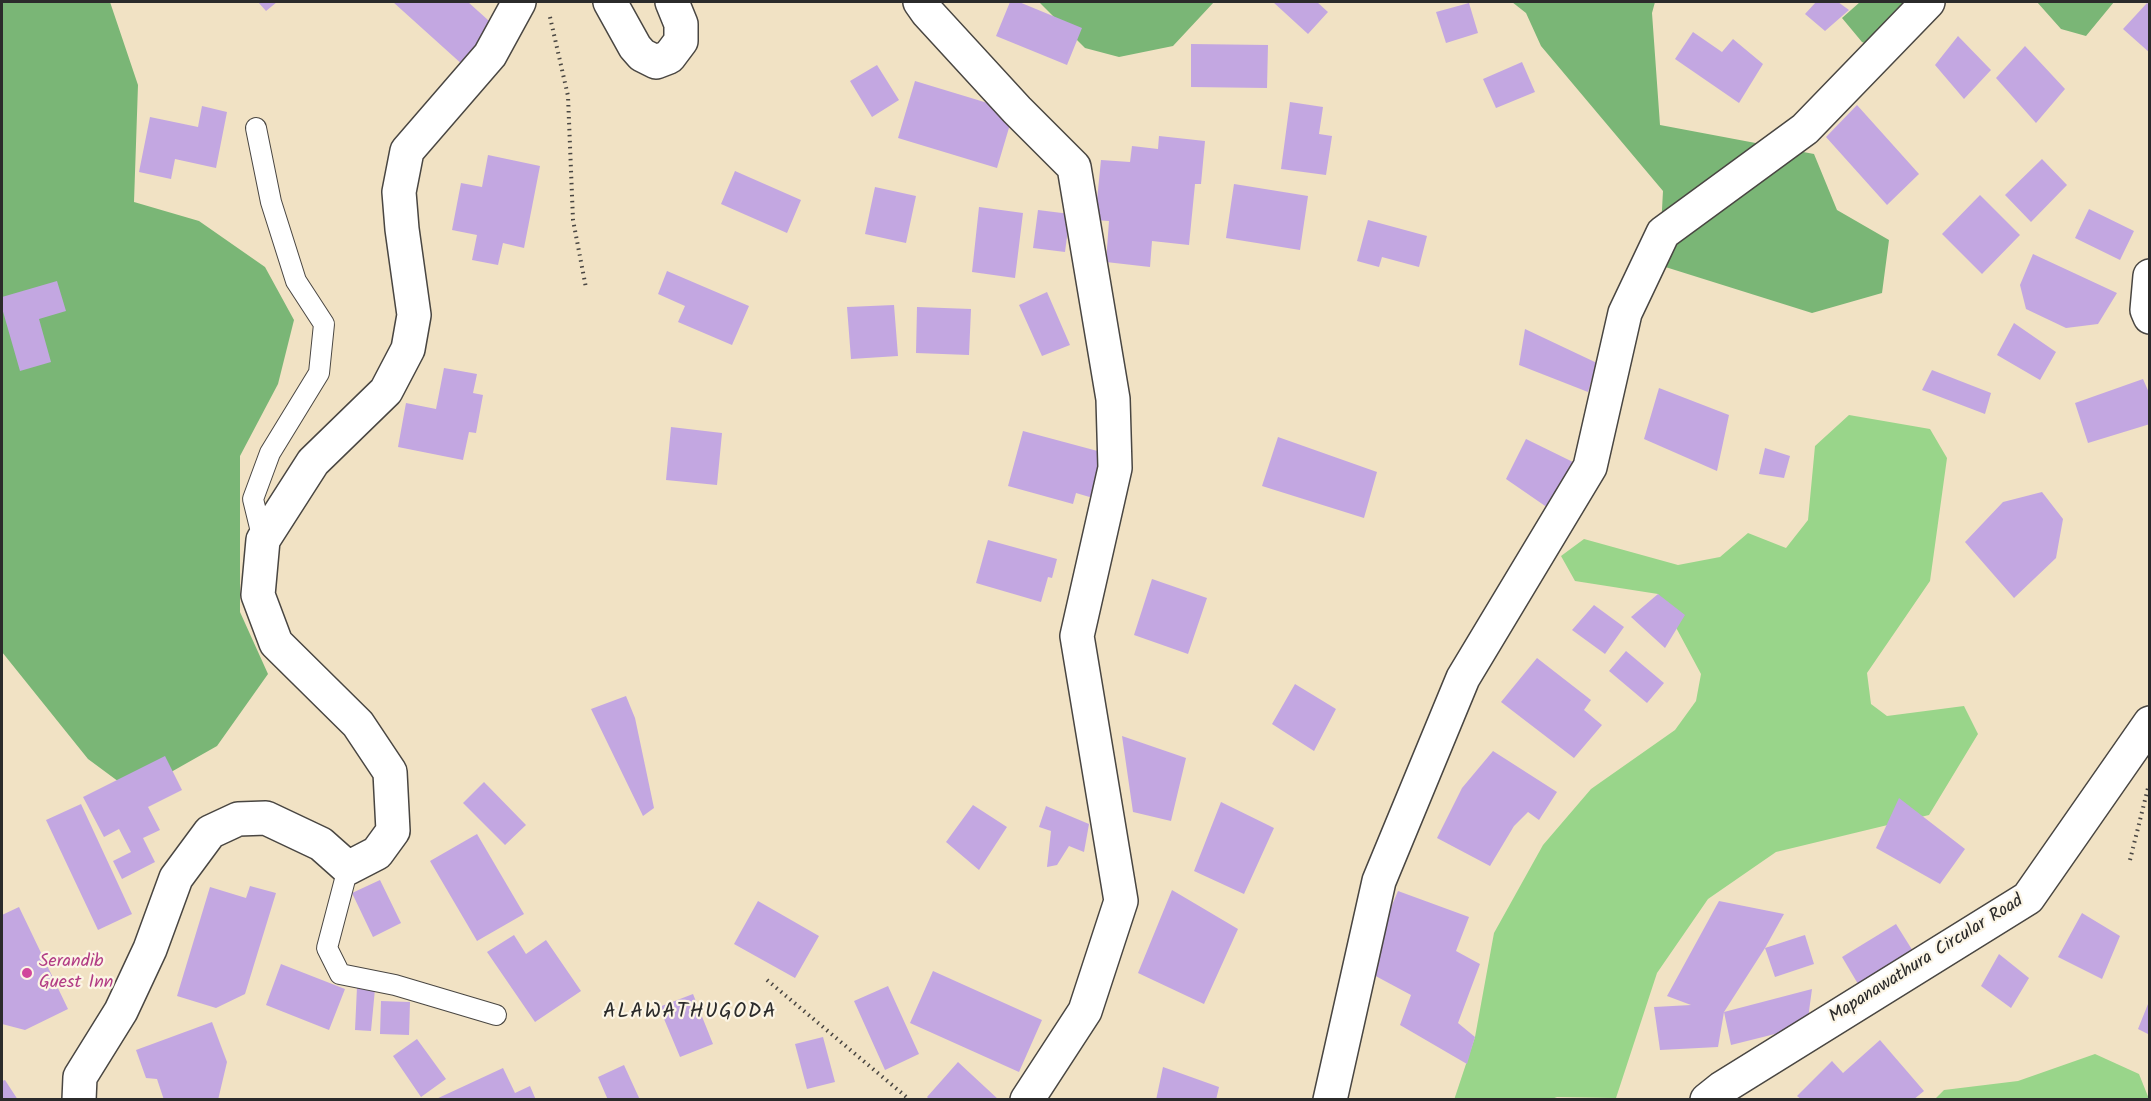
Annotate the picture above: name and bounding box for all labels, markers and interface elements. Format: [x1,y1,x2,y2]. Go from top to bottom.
street label: Mapanawathura Circular Road [1826,891,2028,1029]
place label: Serandib Guest Inn [39,952,113,994]
marker: Serandib Guest Inn [20,966,34,980]
district label: ALAWATHUGODA [603,1000,777,1026]

